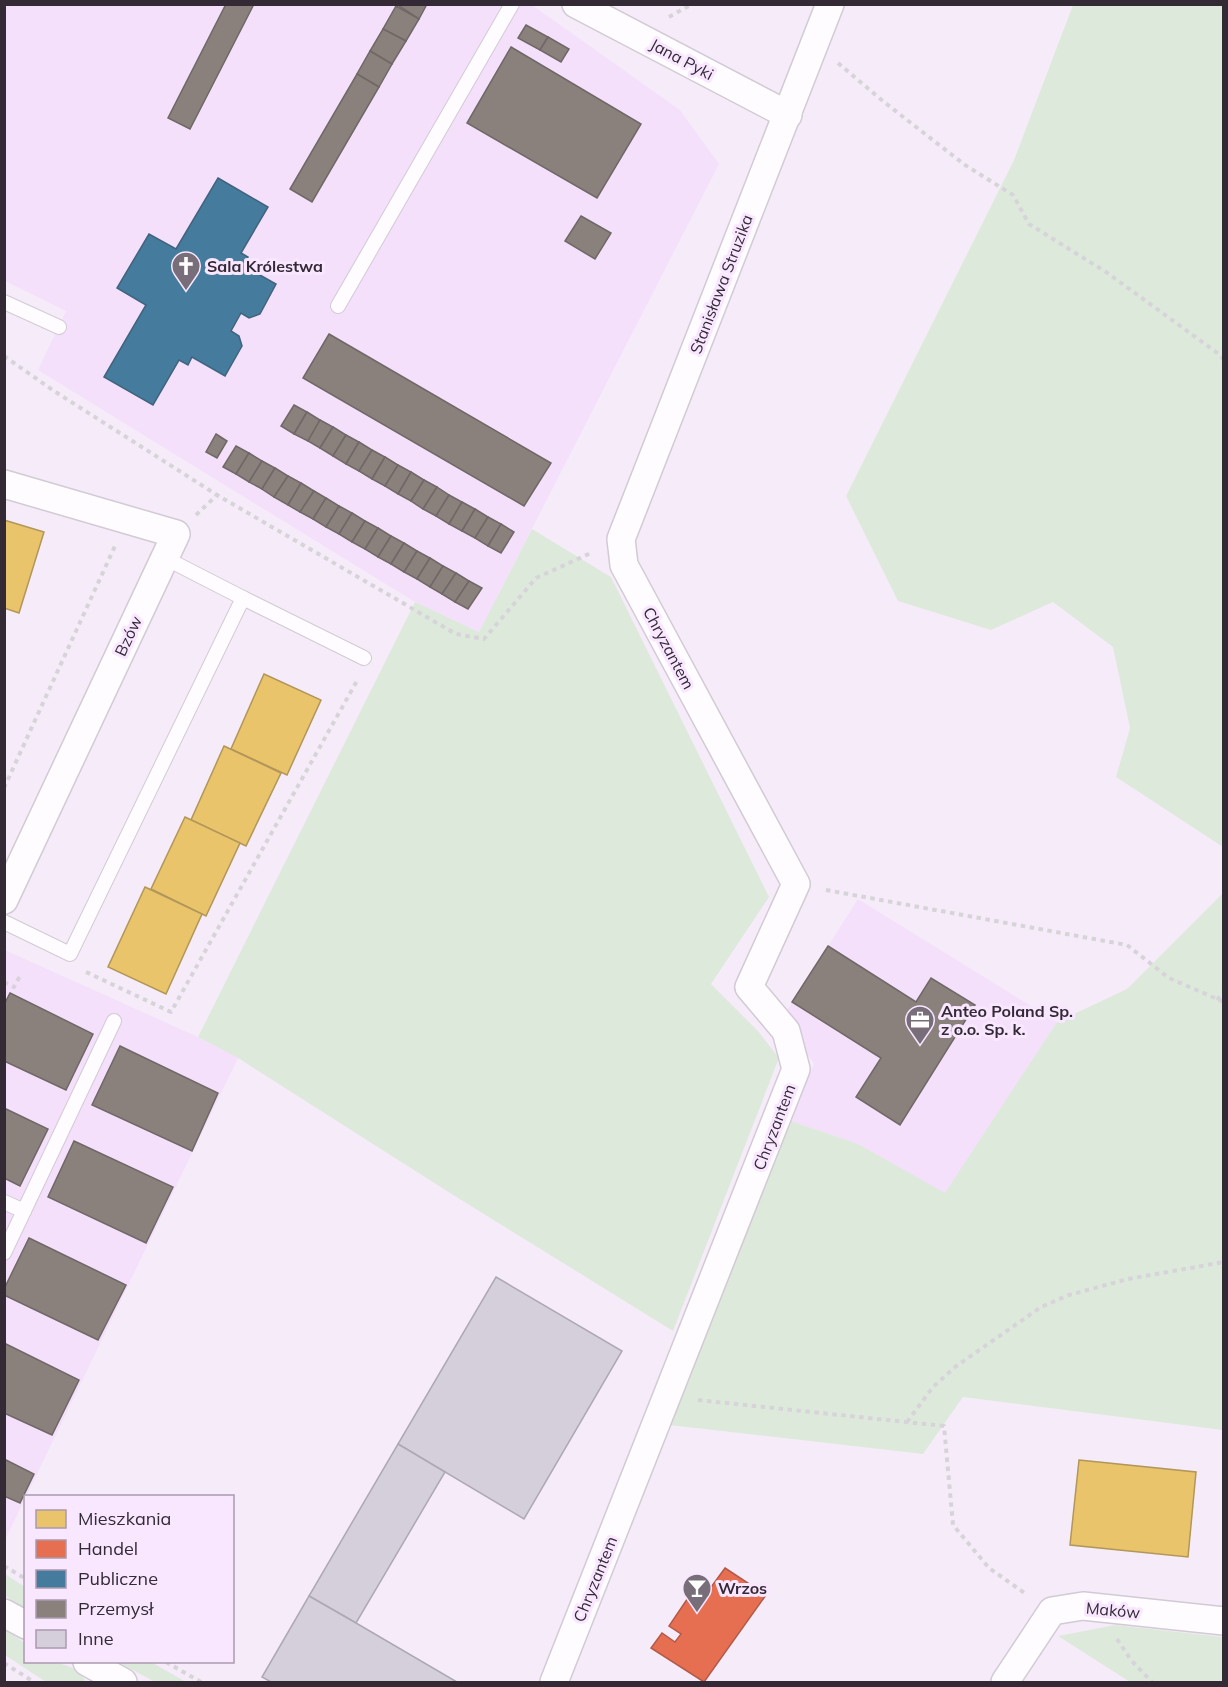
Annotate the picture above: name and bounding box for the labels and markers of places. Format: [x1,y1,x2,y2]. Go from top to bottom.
church icon: Sala Królestwa [170,250,202,292]
place label: Sala Królestwa [207,256,323,276]
place label: Anteo Poland Sp. z o.o. Sp. k. [941,1001,1073,1039]
office icon: Anteo Poland Sp. z o.o. Sp. k. [904,1004,936,1046]
bar icon: Wrzos [681,1572,713,1614]
place label: Wrzos [718,1578,767,1598]

